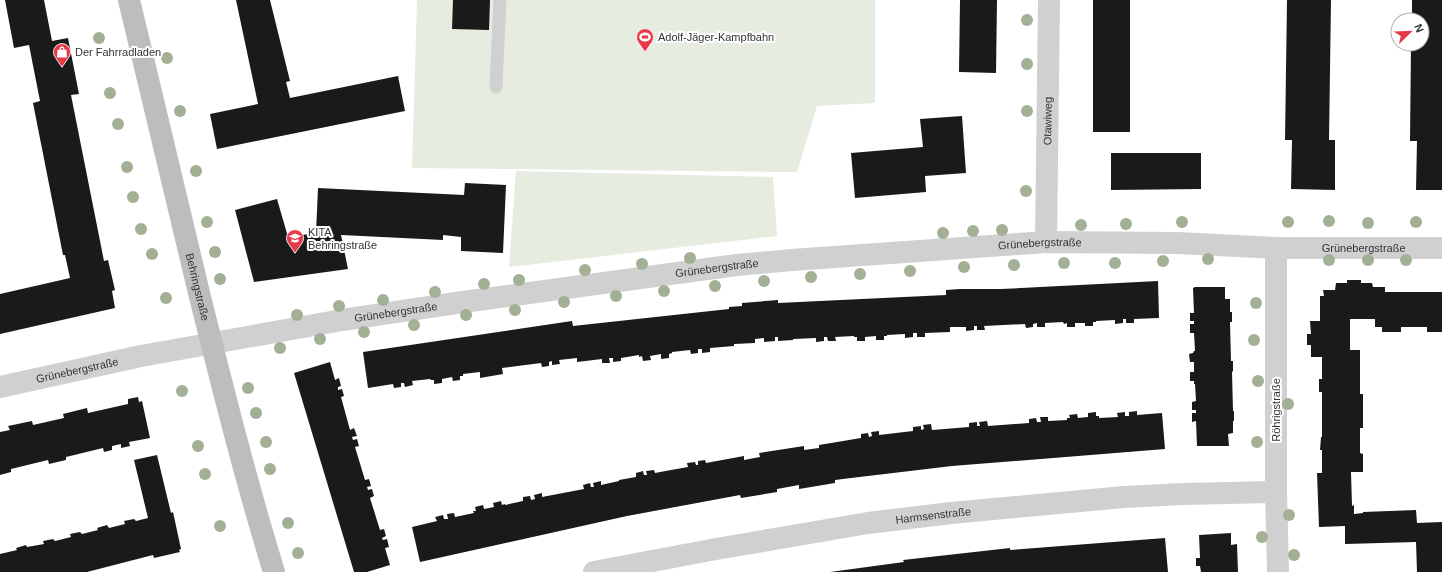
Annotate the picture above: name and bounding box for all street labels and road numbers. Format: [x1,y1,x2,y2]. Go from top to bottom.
street label: Otawiweg [1041,97,1054,145]
street label: Grünebergstraße [998,236,1082,251]
street label: Grünebergstraße [1322,242,1406,254]
street label: Behringstraße [184,252,212,322]
street label: Grünebergstraße [674,257,759,279]
street label: Grünebergstraße [353,300,438,324]
street label: Grünebergstraße [35,355,119,385]
street label: Röhrigstraße [1270,378,1282,442]
street label: Harmsenstraße [895,505,971,526]

